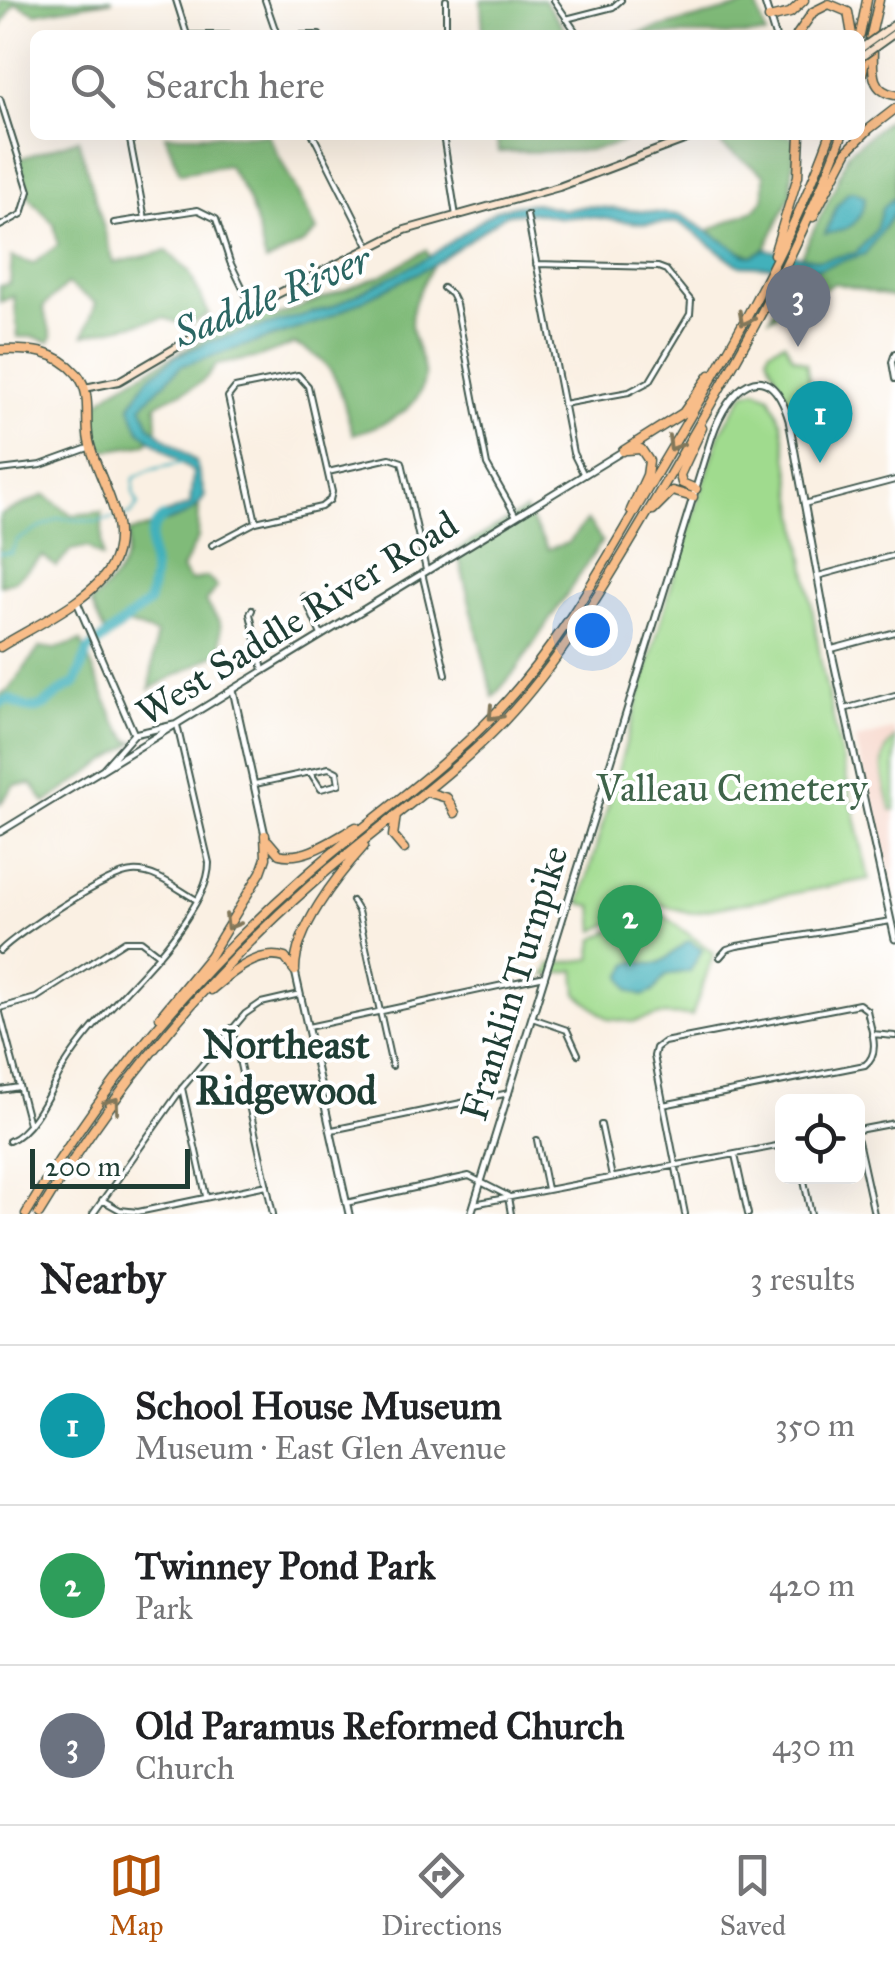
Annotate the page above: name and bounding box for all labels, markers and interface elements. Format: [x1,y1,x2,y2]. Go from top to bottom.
search box [30,30,865,140]
icon: search [65,58,120,113]
text: Search here [145,62,325,108]
water label: Saddle River [165,233,380,358]
pin: 3 [766,264,830,347]
one-way arrow [738,309,757,327]
pin: 1 [788,380,852,463]
one-way arrow [667,433,686,451]
street label: West Saddle River Road [128,501,466,735]
your location [567,605,618,656]
one-way arrow [488,703,506,721]
park label: Valleau Cemetery [596,765,869,811]
street label: Franklin Turnpike [450,840,578,1126]
pin: 2 [598,884,662,967]
one-way arrow [224,912,243,930]
district label: Northeast Ridgewood [195,1020,378,1115]
map controls [775,1094,865,1184]
button: locate [775,1094,865,1184]
one-way arrow [101,1097,118,1115]
scale bar [30,1144,190,1188]
text: 200 m [45,1149,121,1184]
text: Nearby [40,1253,165,1305]
text: 3 results [750,1260,855,1299]
text: School House Museum [135,1383,502,1429]
text: 1 [66,1406,79,1445]
text: 350 m [775,1406,855,1445]
text: Museum · East Glen Avenue [135,1429,506,1468]
text: Twinney Pond Park [135,1543,435,1589]
text: 2 [65,1566,80,1605]
text: 420 m [769,1566,855,1605]
text: Park [135,1589,193,1628]
text: Old Paramus Reformed Church [135,1703,624,1749]
text: 3 [66,1726,79,1765]
text: 430 m [772,1726,855,1765]
text: Church [135,1749,235,1788]
tab: Map [109,1848,164,1943]
tab: Directions [381,1848,502,1943]
tab: Saved [720,1848,786,1943]

